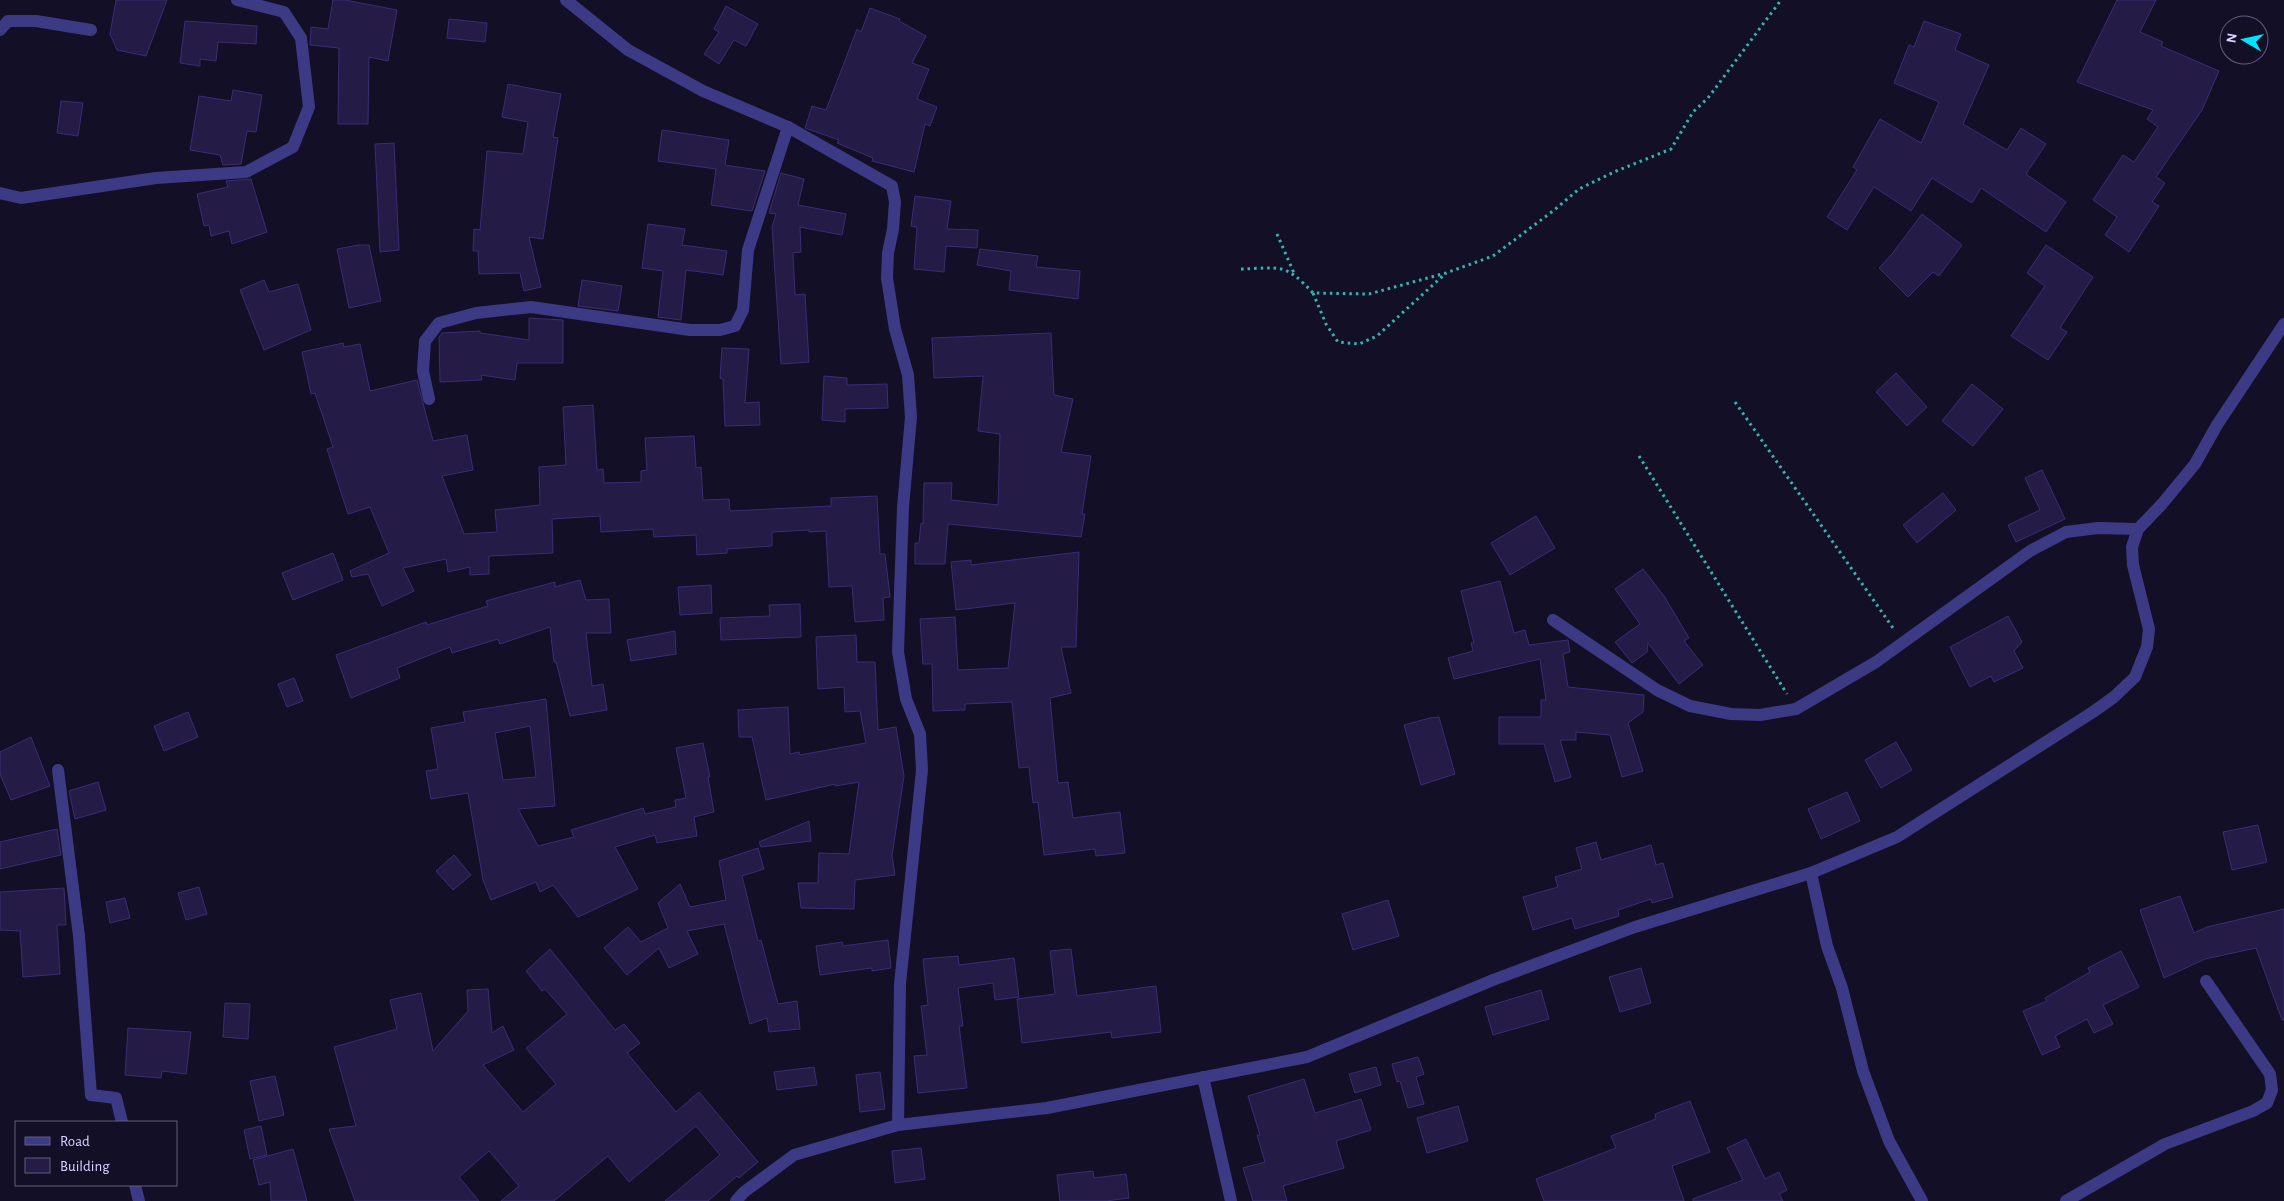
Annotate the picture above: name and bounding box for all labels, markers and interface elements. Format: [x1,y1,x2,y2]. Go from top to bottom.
north arrow [2219,15,2269,65]
text: N [2224,32,2240,44]
legend [15,1121,178,1186]
text: Road [60,1134,90,1149]
text: Building [60,1159,110,1174]

